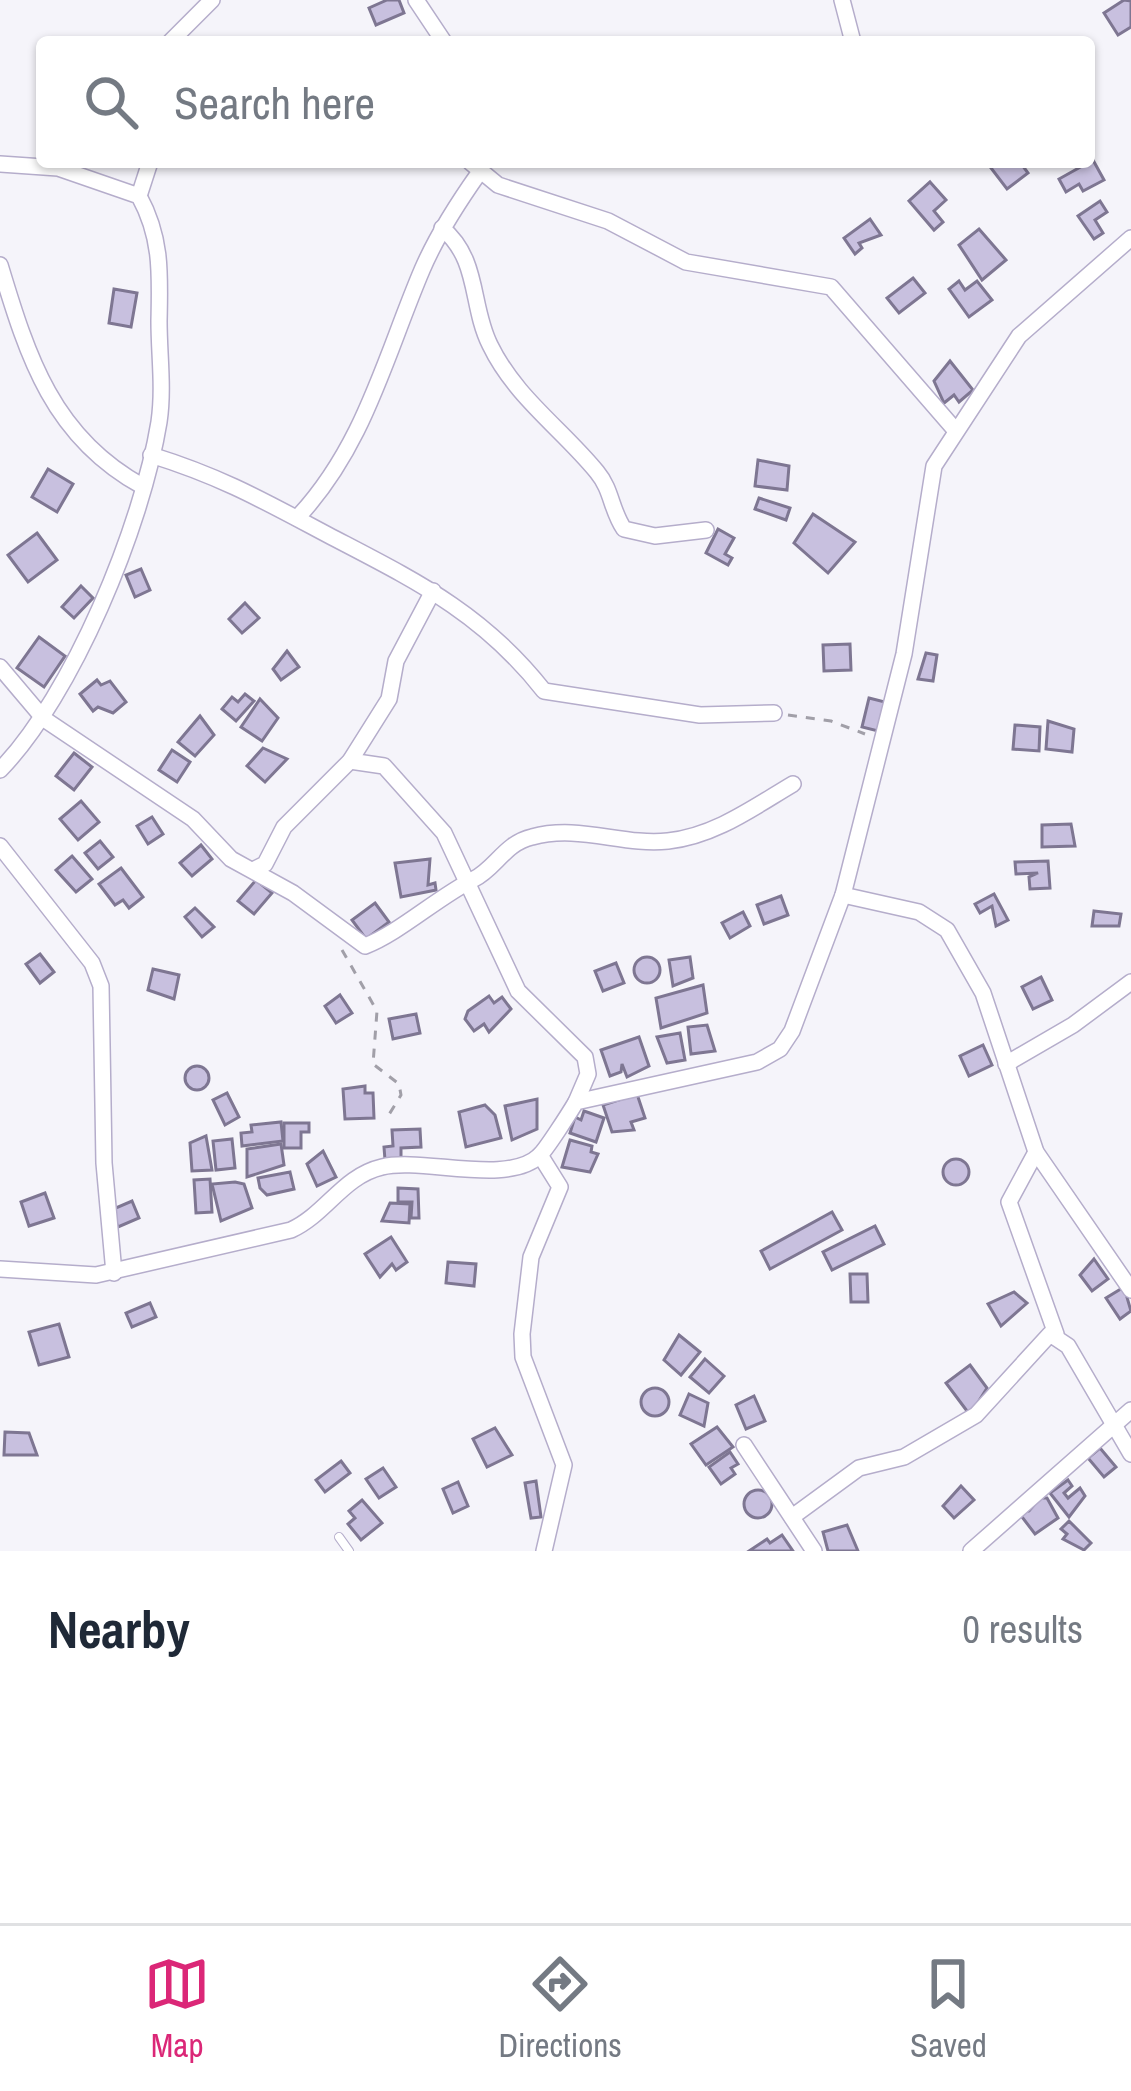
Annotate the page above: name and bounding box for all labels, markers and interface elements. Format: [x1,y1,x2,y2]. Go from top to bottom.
search box [36,36,1095,168]
icon: search [78,69,144,135]
text: Search here [174,72,375,133]
text: Nearby [48,1595,190,1664]
text: 0 results [962,1603,1083,1655]
tab: Map [144,1951,210,2067]
tab: Directions [498,1951,622,2067]
tab: Saved [910,1951,987,2067]

